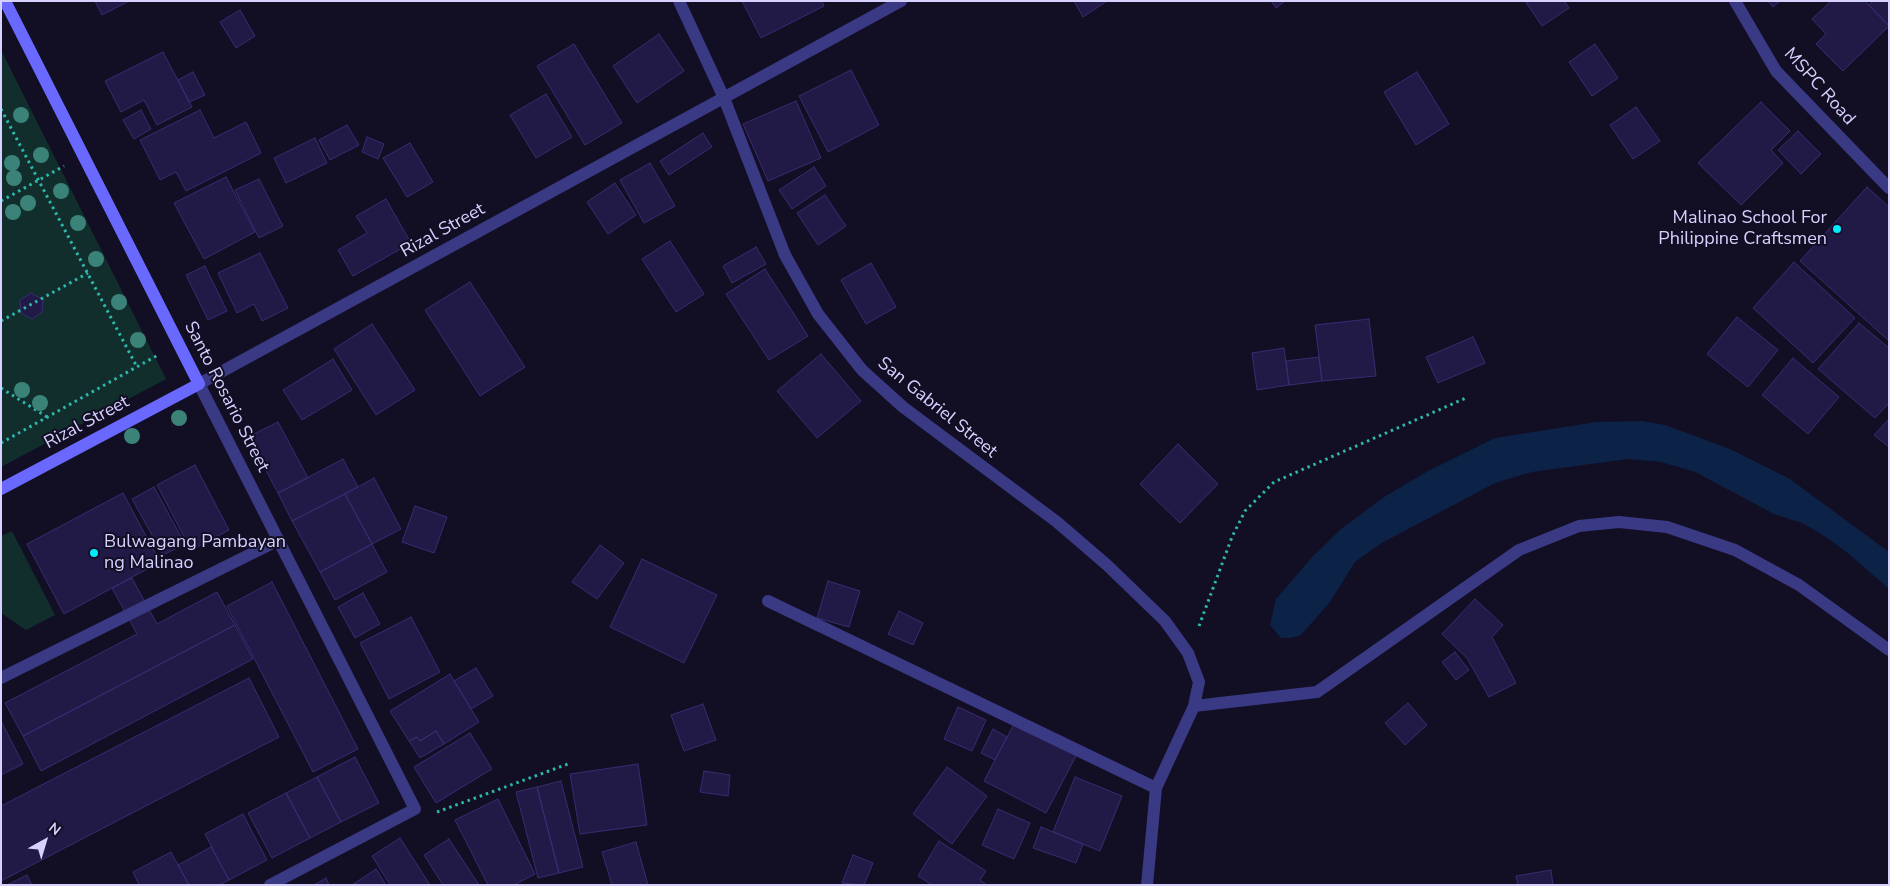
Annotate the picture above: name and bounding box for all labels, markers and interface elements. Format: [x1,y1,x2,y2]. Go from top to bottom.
street label: MSPC Road [1779,44,1859,130]
street label: Rizal Street [397,199,489,263]
place label: Malinao School For Philippine Craftsmen [1658,208,1827,250]
marker: Malinao School For Philippine Craftsmen [1831,223,1843,235]
street label: Santo Rosario Street [179,318,273,476]
street label: San Gabriel Street [873,353,1001,463]
street label: Rizal Street [41,392,133,454]
place label: Bulwagang Pambayan ng Malinao [104,532,286,574]
marker: Bulwagang Pambayan ng Malinao [88,547,100,559]
north arrow [20,816,70,866]
text: N [45,818,65,840]

